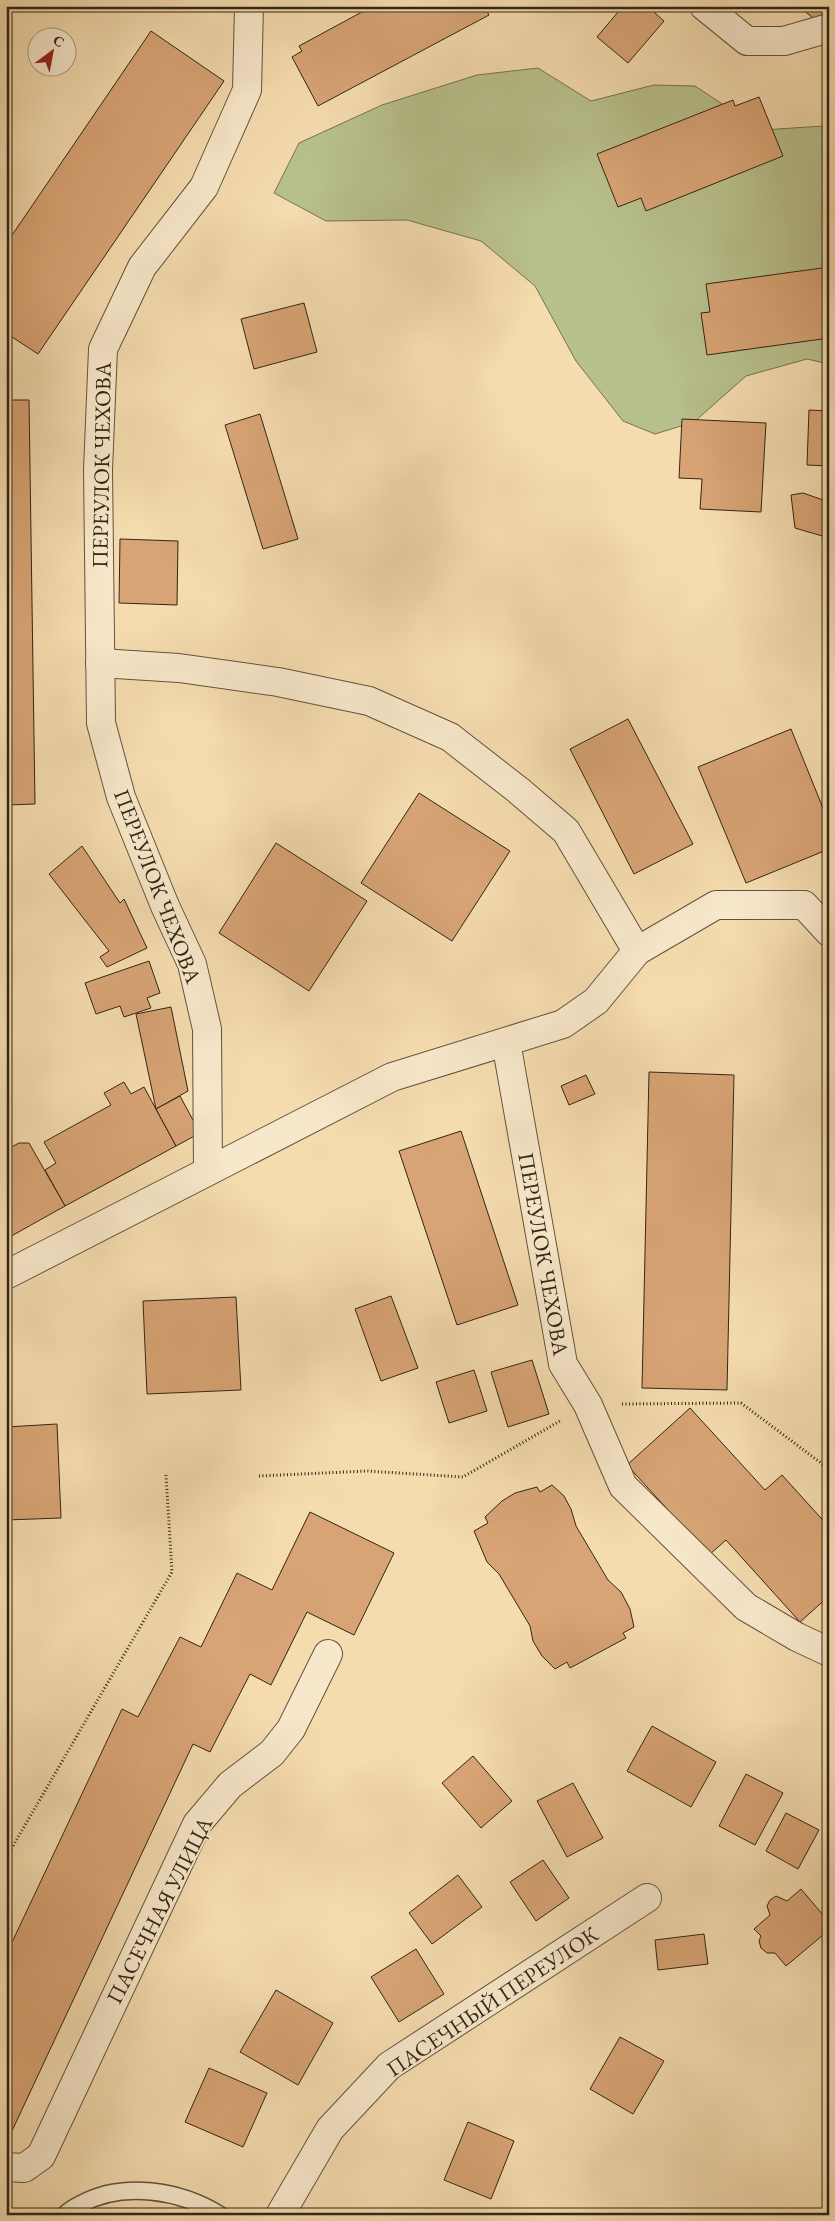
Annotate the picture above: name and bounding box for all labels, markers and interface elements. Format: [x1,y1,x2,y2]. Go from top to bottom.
north arrow [28,28,78,78]
text: С [50,31,68,51]
street label: ПЕРЕУЛОК ЧЕХОВА [85,361,118,568]
street label: ПЕРЕУЛОК ЧЕХОВА [107,785,208,988]
street label: ПЕРЕУЛОК ЧЕХОВА [511,1150,576,1359]
street label: ПАСЕЧНАЯ УЛИЦА [100,1811,219,2009]
street label: ПАСЕЧНЫЙ ПЕРЕУЛОК [381,1919,604,2083]

